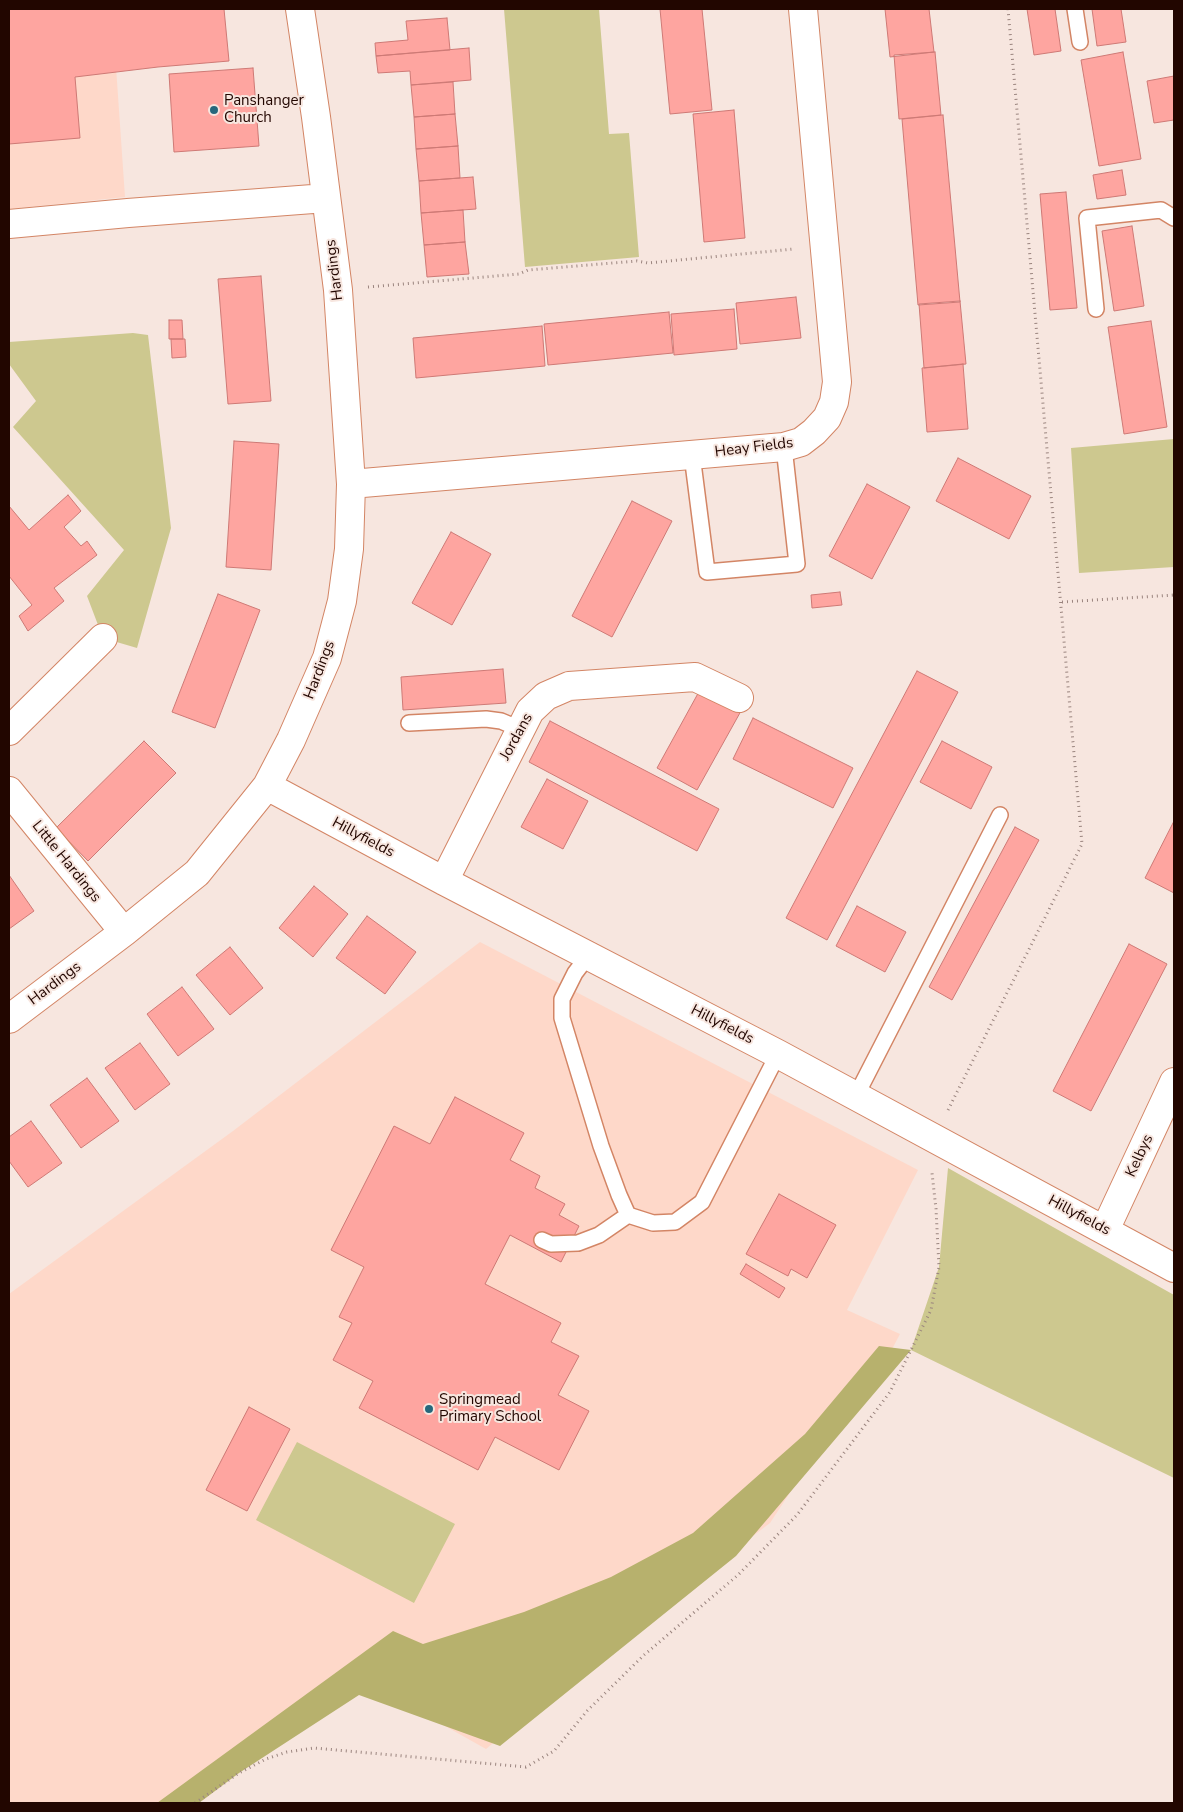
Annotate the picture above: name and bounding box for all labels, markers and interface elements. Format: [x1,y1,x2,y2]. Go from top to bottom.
place label: Panshanger Church [224,92,304,127]
marker: Panshanger Church [208,104,220,116]
street label: Hardings [322,238,348,302]
street label: Heay Fields [714,434,794,462]
street label: Hardings [301,638,339,702]
street label: Jordans [497,710,537,764]
street label: Hillyfields [329,814,397,862]
street label: Little Hardings [28,818,104,906]
street label: Hardings [25,958,85,1010]
street label: Hillyfields [688,1002,756,1048]
street label: Kelbys [1122,1132,1158,1180]
street label: Hillyfields [1045,1192,1113,1240]
place label: Springmead Primary School [439,1391,541,1426]
marker: Springmead Primary School [423,1403,435,1415]

